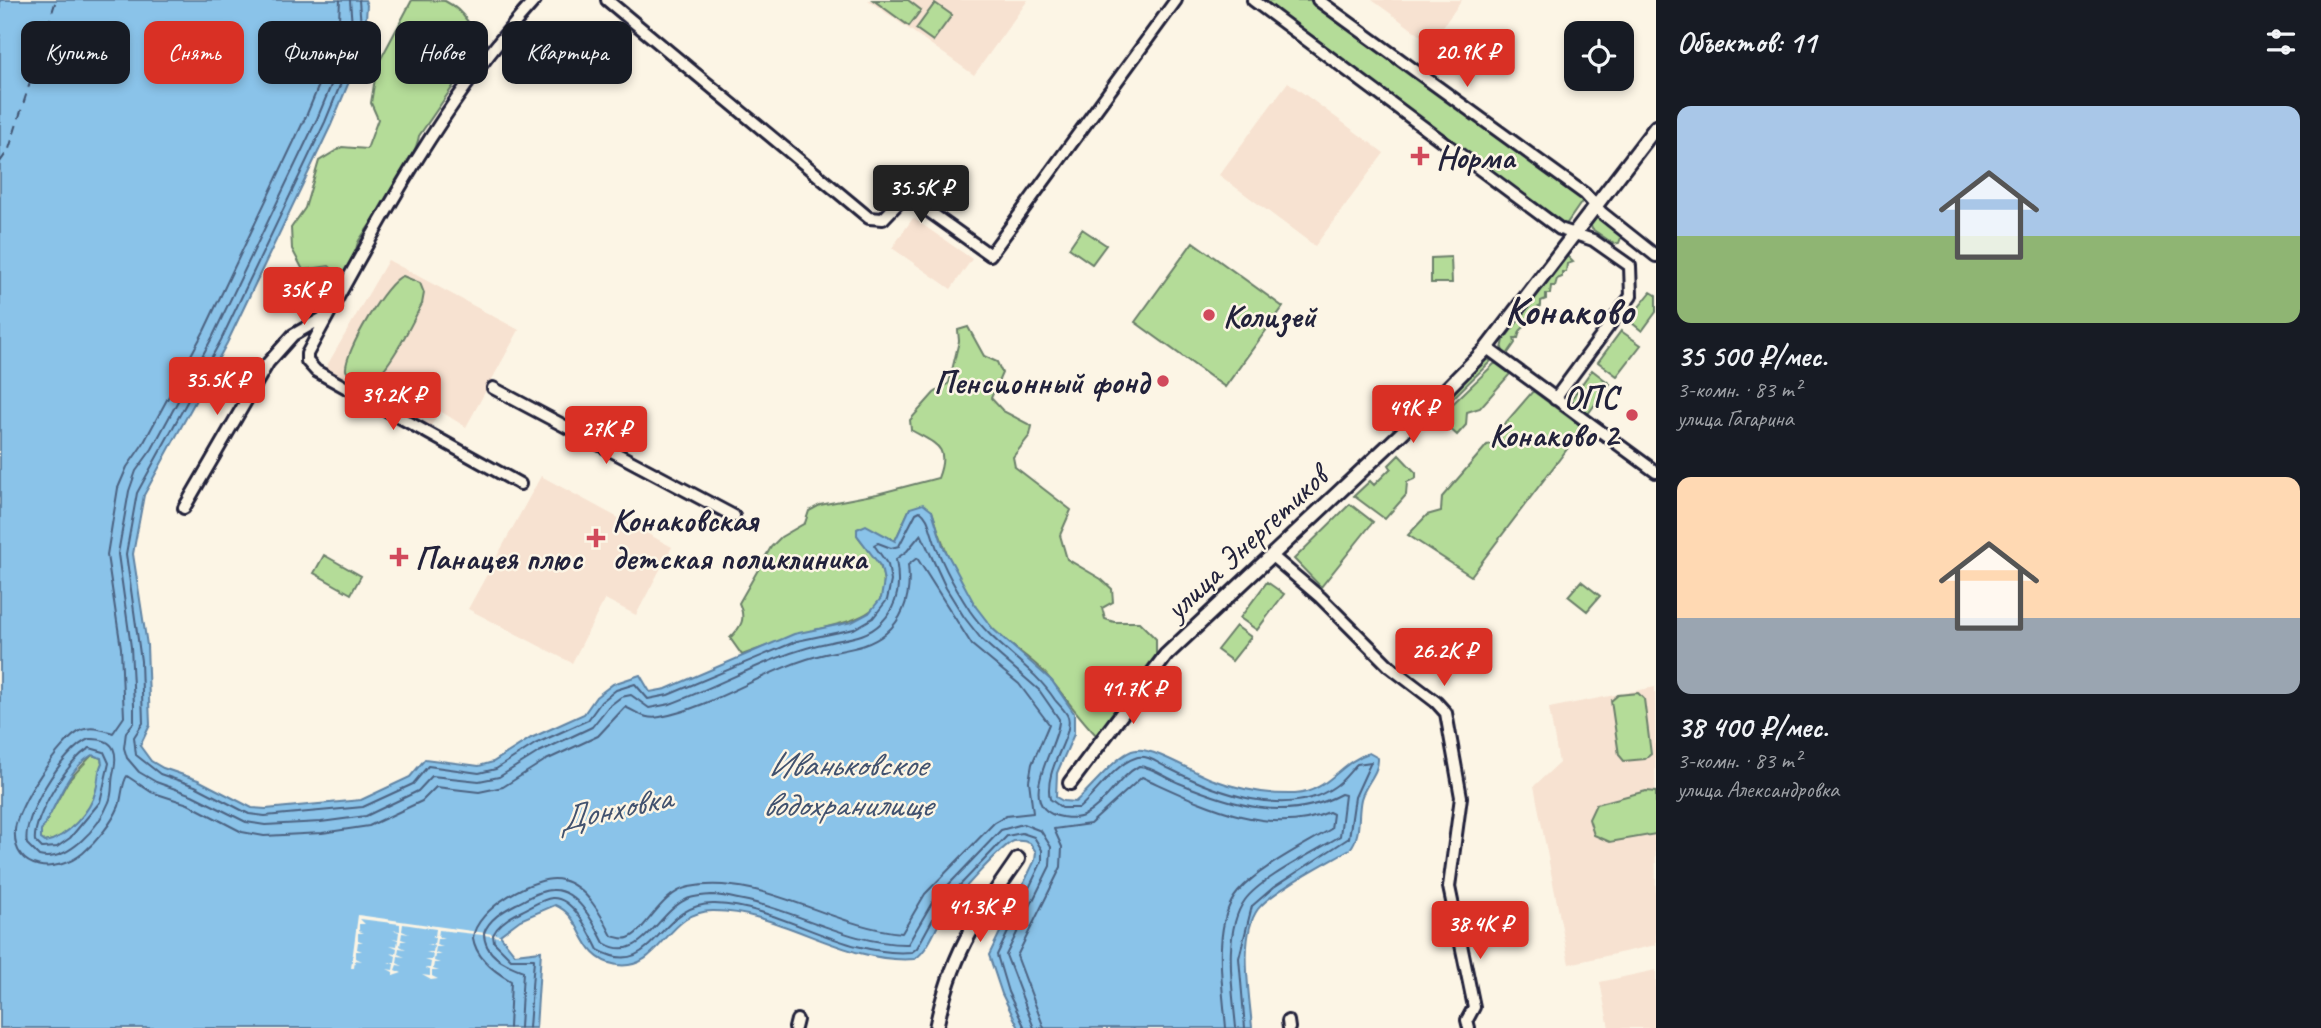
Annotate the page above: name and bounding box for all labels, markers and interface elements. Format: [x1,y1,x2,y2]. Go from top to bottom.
chip: Купить [21,21,130,84]
chip: Снять [144,21,244,84]
chip: Фильтры [258,21,381,84]
chip: Новое [395,21,488,84]
chip: Квартира [502,21,632,84]
map controls [1564,21,1634,91]
button: locate [1564,21,1634,91]
text: Объектов: 11 [1677,23,1816,61]
icon: filters [2262,23,2300,61]
pin: 20.9K ₽ [1402,29,1532,89]
text: 20.9K ₽ [1435,37,1499,66]
place label: Норма [1436,136,1517,178]
marker: Норма [1410,146,1430,166]
icon: home [1926,152,2052,278]
pin: 35.5K ₽ [856,166,986,225]
text: 35.5K ₽ [889,173,953,202]
pin: 35K ₽ [255,268,353,327]
text: 35K ₽ [279,275,329,304]
district label: Конаково [1505,286,1636,336]
place label: Колизей [1223,295,1318,338]
marker: Колизей [1201,307,1217,323]
text: 35 500 ₽/мес. [1677,337,1827,375]
pin: 35.5K ₽ [152,358,282,417]
place label: Пенсионный фонд [934,361,1152,403]
text: 35.5K ₽ [185,365,249,394]
pin: 39.2K ₽ [328,372,458,432]
marker: Пенсионный фонд [1155,373,1171,389]
text: 3-комн. · 83 m² [1677,375,1801,404]
place label: ОПС Конаково 2 [1489,376,1622,456]
text: 39.2K ₽ [361,380,425,409]
pin: 49K ₽ [1364,386,1462,445]
text: 49K ₽ [1388,393,1438,422]
text: улица Гагарина [1677,404,1793,433]
pin: 27K ₽ [557,406,655,466]
marker: ОПС Конаково 2 [1624,407,1640,423]
text: 27K ₽ [581,414,631,443]
street label: улица Энергетиков [1154,453,1340,630]
place label: Конаковская детская поликлиника [612,499,869,579]
icon: home [1926,523,2052,649]
marker: Конаковская детская поликлиника [586,528,606,548]
place label: Панацея плюс [415,537,583,579]
marker: Панацея плюс [389,547,409,567]
pin: 26.2K ₽ [1379,628,1509,688]
text: 26.2K ₽ [1411,636,1477,665]
pin: 41.7K ₽ [1068,666,1198,726]
text: 41.7K ₽ [1101,674,1165,703]
text: 38 400 ₽/мес. [1677,708,1828,746]
water label: Иваньковское водохранилище [762,742,936,827]
text: 3-комн. · 83 m² [1677,746,1801,775]
water label: Донховка [553,774,678,843]
text: улица Александровка [1677,775,1839,804]
pin: 41.3K ₽ [915,884,1045,944]
text: 41.3K ₽ [948,892,1012,921]
pin: 38.4K ₽ [1415,902,1545,961]
text: 38.4K ₽ [1448,909,1512,938]

